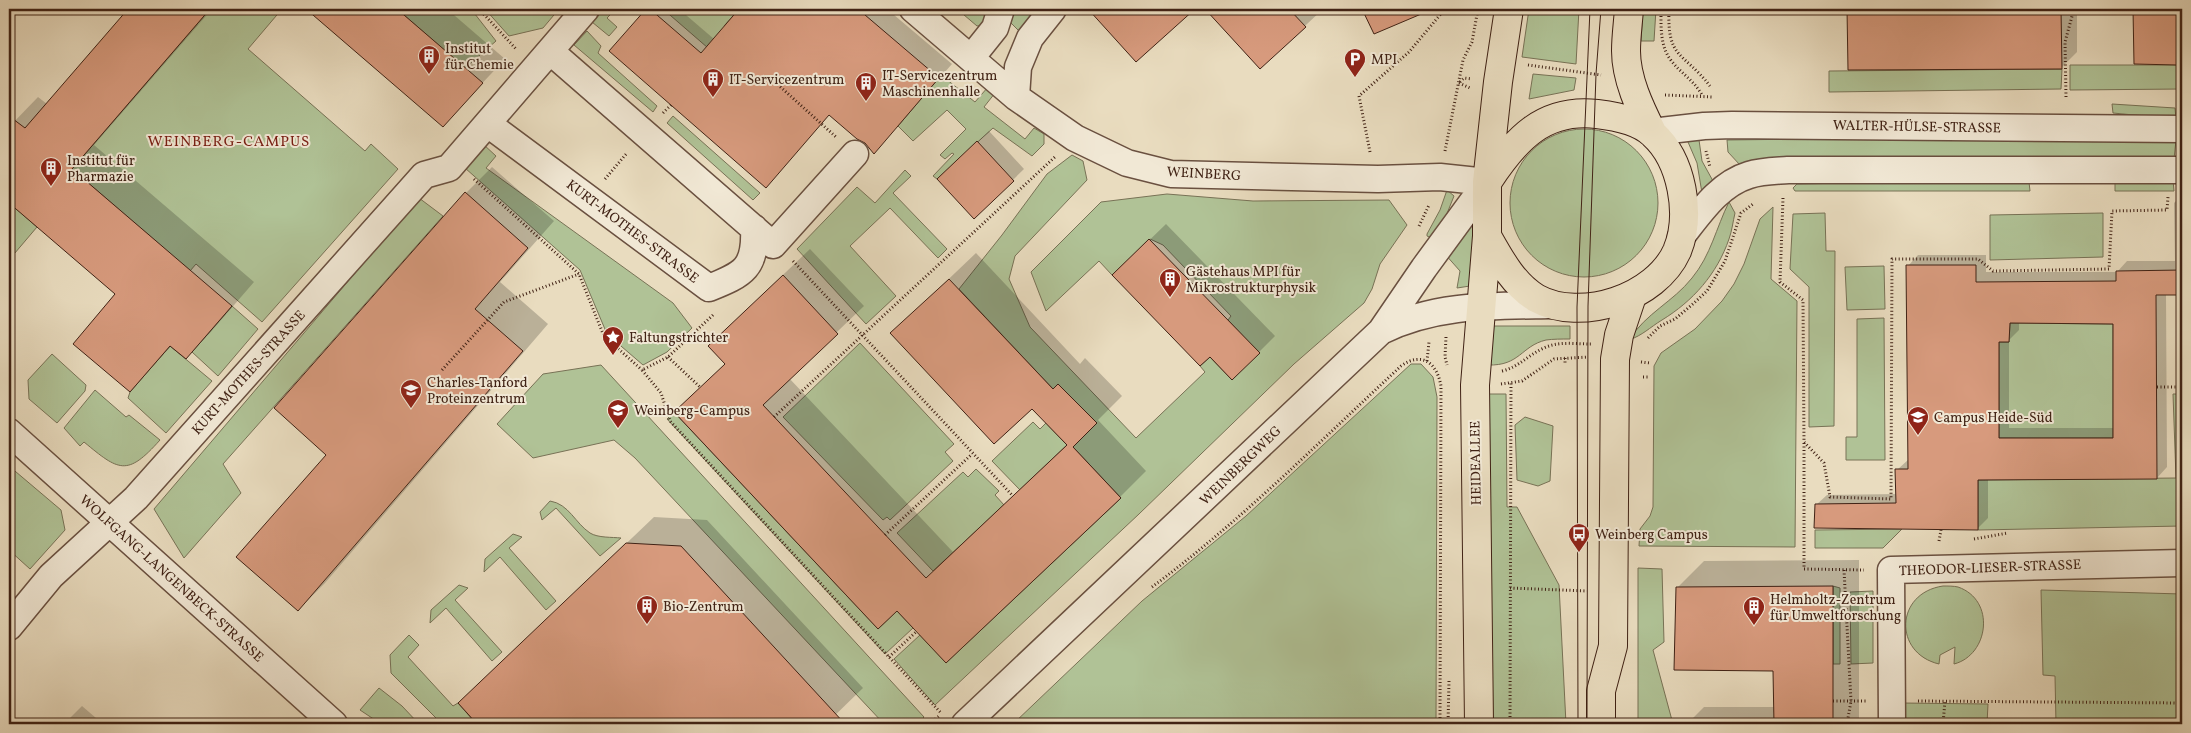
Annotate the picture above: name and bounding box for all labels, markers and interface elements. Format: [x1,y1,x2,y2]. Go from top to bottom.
place label: Institut für Chemie [445,40,514,75]
building icon: Institut für Chemie [417,44,441,75]
parking icon: MPI [1343,47,1367,78]
place label: MPI [1371,51,1397,70]
building icon: IT-Servicezentrum [701,67,725,98]
place label: IT-Servicezentrum Maschinenhalle [882,67,997,102]
place label: IT-Servicezentrum [729,71,844,90]
building icon: IT-Servicezentrum Maschinenhalle [854,71,878,102]
street label: WALTER-HÜLSE-STRASSE [1833,117,2001,138]
district label: WEINBERG-CAMPUS [148,132,310,153]
place label: Institut für Pharmazie [67,152,135,187]
building icon: Institut für Pharmazie [39,156,63,187]
street label: WEINBERG [1166,163,1242,186]
street label: KURT-MOTHES-STRASSE [562,176,702,288]
place label: Gästehaus MPI für Mikrostrukturphysik [1186,263,1317,298]
building icon: Gästehaus MPI für Mikrostrukturphysik [1158,267,1182,298]
street label: KURT-MOTHES-STRASSE [188,307,310,439]
place icon: Faltungstrichter [601,325,625,356]
place label: Faltungstrichter [629,329,728,348]
place label: Charles-Tanford Proteinzentrum [427,374,528,409]
school or university icon: Charles-Tanford Proteinzentrum [399,378,423,409]
school or university icon: Weinberg-Campus [606,398,630,429]
place label: Weinberg-Campus [634,402,750,421]
school or university icon: Campus Heide-Süd [1906,405,1930,436]
place label: Campus Heide-Süd [1934,409,2053,428]
street label: HEIDEALLEE [1466,420,1487,506]
street label: WEINBERGWEG [1196,422,1286,510]
street label: WOLFGANG-LANGENBECK-STRASSE [75,491,267,667]
bus stop icon: Weinberg Campus [1567,522,1591,553]
place label: Weinberg Campus [1595,526,1708,545]
street label: THEODOR-LIESER-STRASSE [1899,556,2082,581]
place label: Helmholtz-Zentrum für Umweltforschung [1770,591,1901,626]
building icon: Bio-Zentrum [635,594,659,625]
building icon: Helmholtz-Zentrum für Umweltforschung [1742,595,1766,626]
place label: Bio-Zentrum [663,598,744,617]

